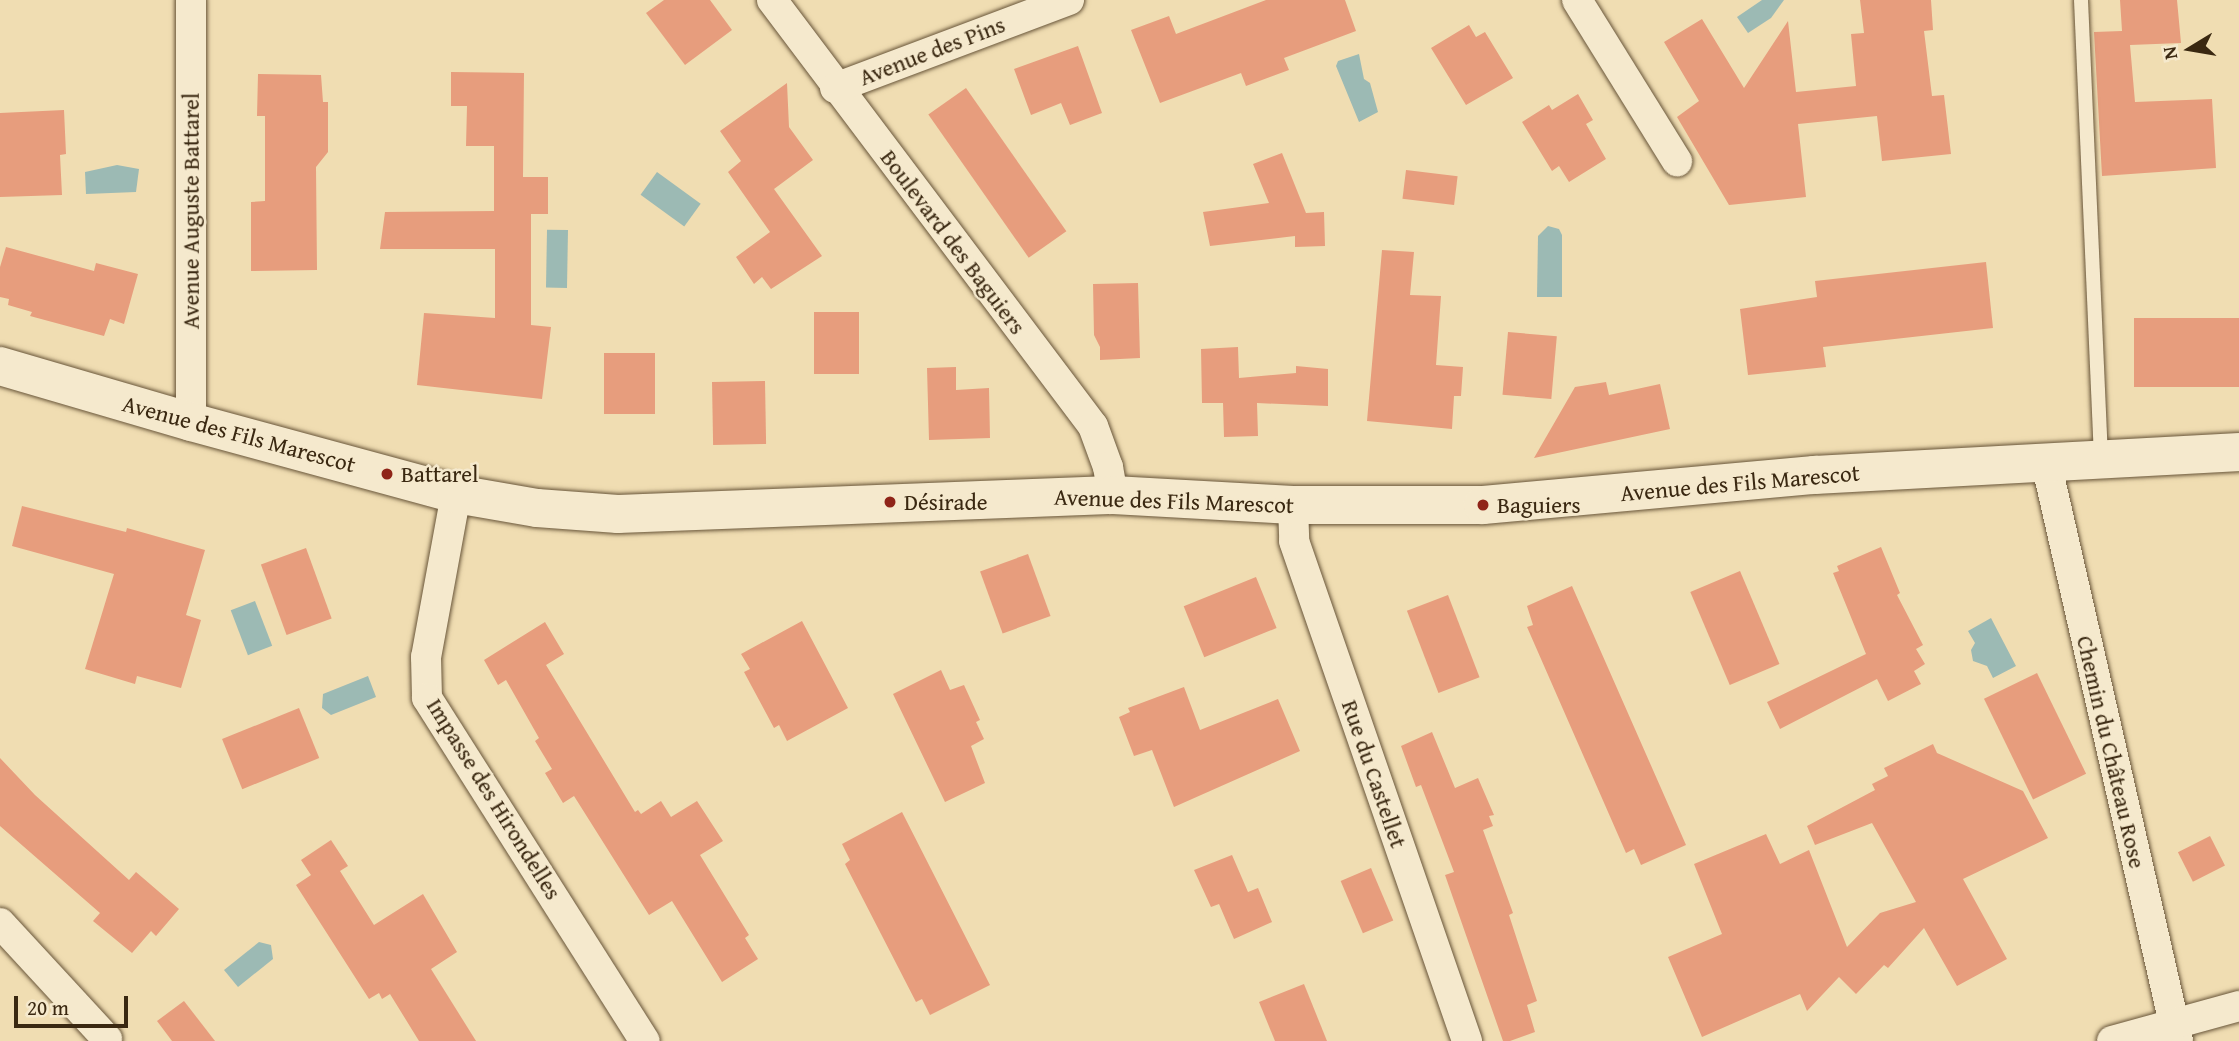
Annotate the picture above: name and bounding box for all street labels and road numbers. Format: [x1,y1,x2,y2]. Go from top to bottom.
street label: Avenue des Pins [855,11,1009,91]
street label: Avenue Auguste Battarel [177,93,205,329]
street label: Boulevard des Baguiers [875,144,1031,340]
street label: Avenue des Fils Marescot [119,390,359,478]
street label: Avenue des Fils Marescot [1619,459,1861,507]
street label: Avenue des Fils Marescot [1054,483,1294,519]
street label: Chemin du Château Rose [2071,633,2151,871]
street label: Impasse des Hirondelles [421,693,567,905]
street label: Rue du Castellet [1336,696,1412,852]

